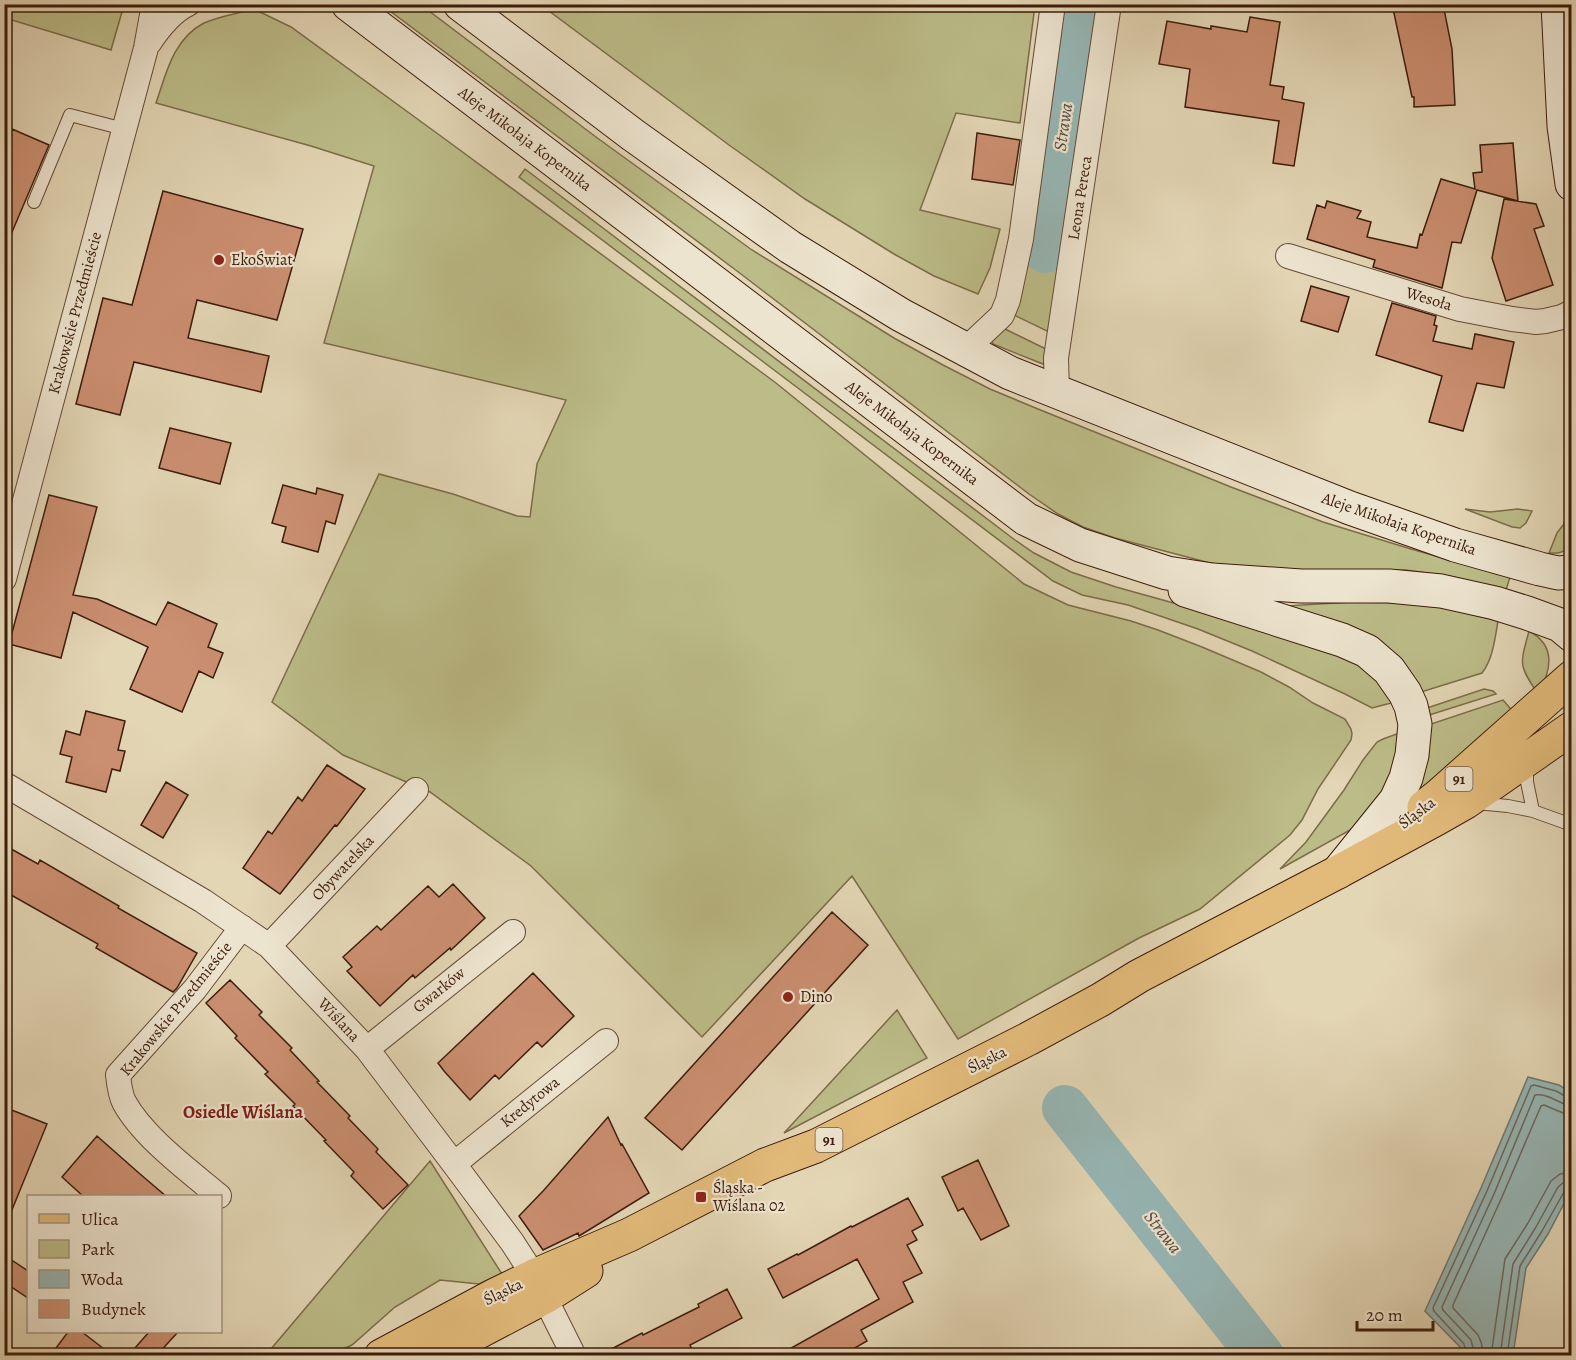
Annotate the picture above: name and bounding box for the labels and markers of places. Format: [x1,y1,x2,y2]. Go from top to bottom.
place label: EkoŚwiat [231,249,293,271]
marker: EkoŚwiat [212,253,226,267]
place label: Dino [800,986,833,1008]
marker: Dino [781,990,795,1004]
place label: Śląska - Wiślana 02 [712,1177,785,1217]
marker: Śląska - Wiślana 02 [694,1190,708,1204]

